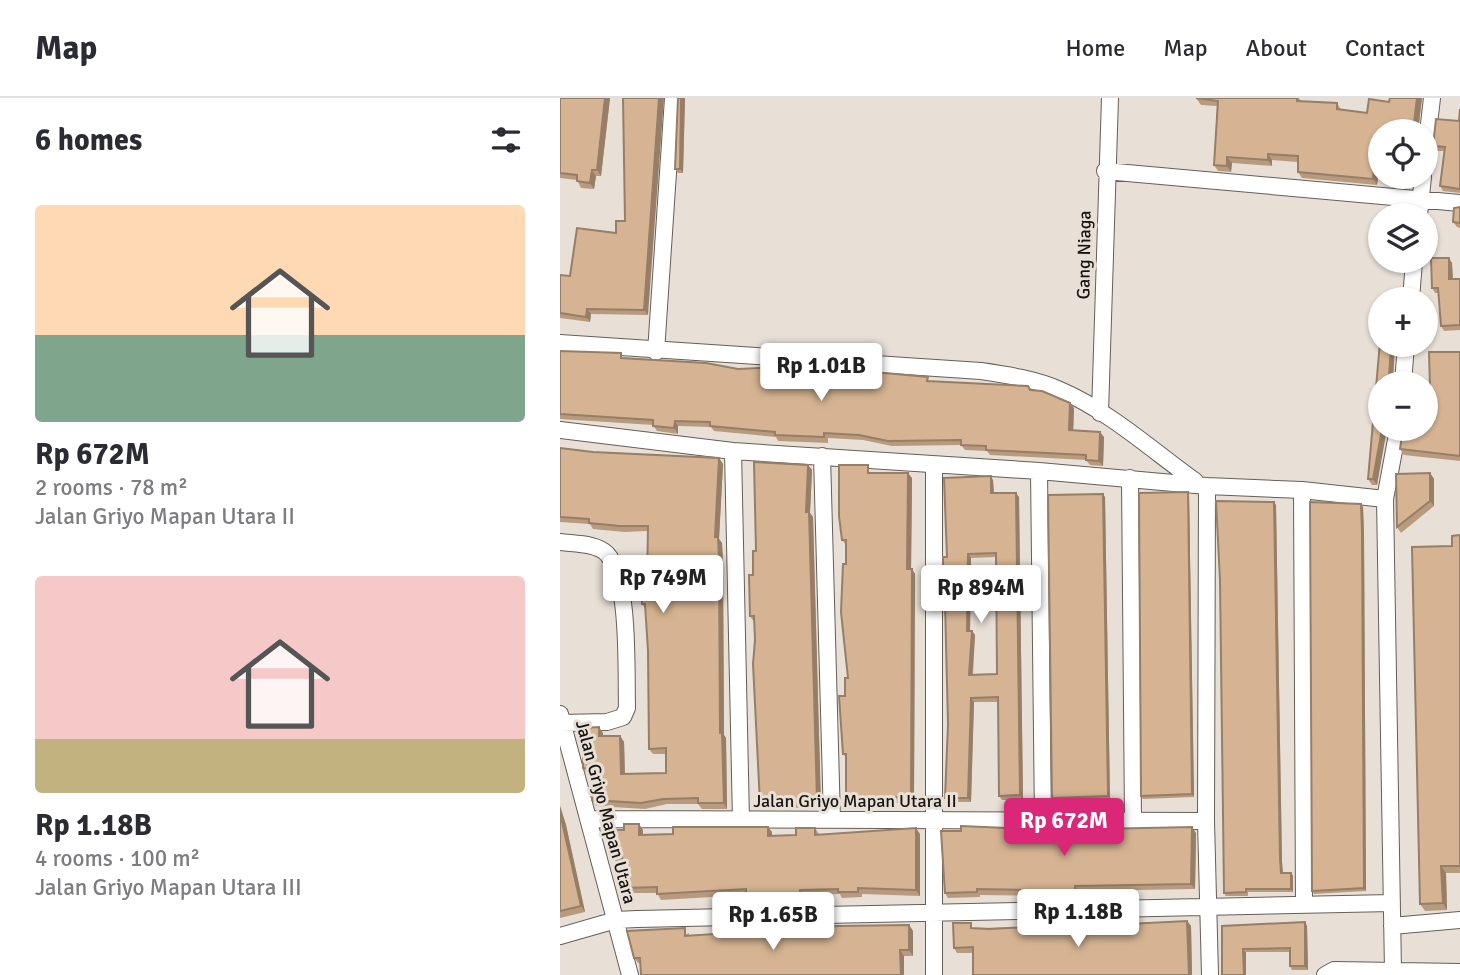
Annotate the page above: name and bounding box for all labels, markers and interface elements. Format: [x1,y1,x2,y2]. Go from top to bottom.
text: Map [35,28,97,69]
text: Home [1065,33,1125,63]
text: Map [1163,33,1208,63]
text: About [1246,33,1307,63]
text: Contact [1345,33,1425,63]
map controls [1368,119,1438,441]
button: locate [1368,119,1438,189]
icon: filters [487,121,525,159]
text: 6 homes [35,122,142,159]
button: layers [1368,203,1438,273]
street label: Gang Niaga [1072,210,1096,300]
icon: home [217,250,343,376]
button: + [1368,287,1438,357]
pin: Rp 1.01B [749,344,893,403]
text: Rp 1.01B [776,351,866,380]
button: − [1368,371,1438,441]
text: Rp 672M [35,436,150,473]
text: 2 rooms · 78 m² [35,473,188,502]
text: Jalan Griyo Mapan Utara II [35,502,295,531]
pin: Rp 749M [598,556,728,615]
text: Rp 749M [619,563,707,592]
pin: Rp 894M [916,566,1046,625]
text: Rp 894M [937,573,1025,602]
icon: home [217,621,343,747]
street label: Jalan Griyo Mapan Utara [571,718,641,906]
street label: Jalan Griyo Mapan Utara II [753,790,957,812]
pin: Rp 672M [999,798,1129,858]
text: Rp 672M [1020,806,1108,835]
text: Rp 1.18B [35,807,152,844]
text: 4 rooms · 100 m² [35,844,200,873]
text: Jalan Griyo Mapan Utara III [35,873,302,902]
pin: Rp 1.18B [1006,890,1150,949]
pin: Rp 1.65B [701,892,845,952]
text: Rp 1.18B [1033,897,1123,926]
text: Rp 1.65B [728,900,818,929]

